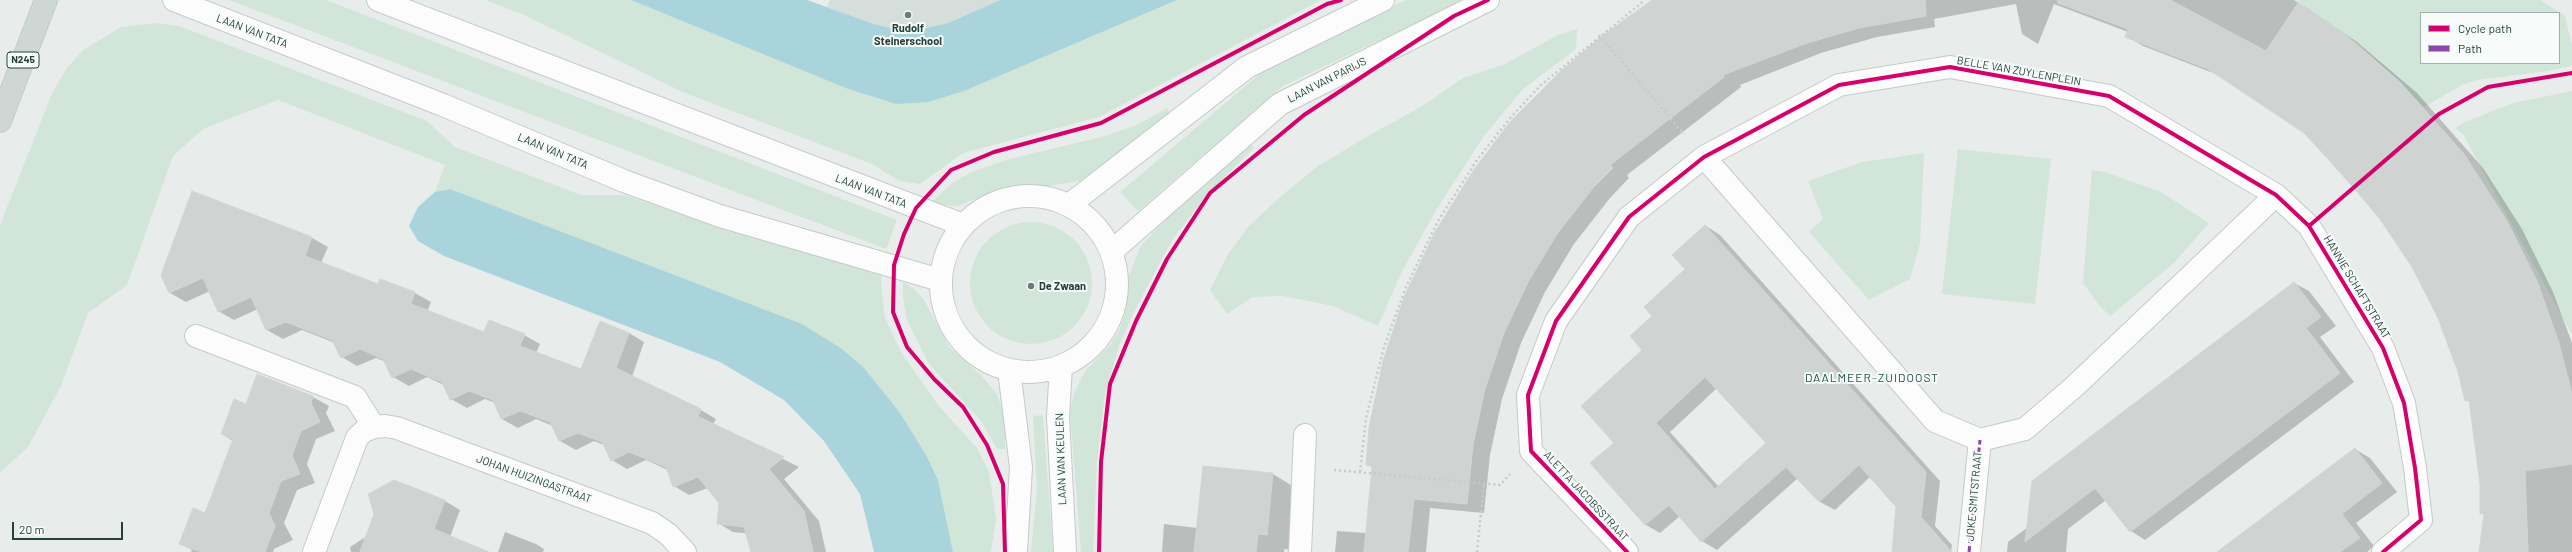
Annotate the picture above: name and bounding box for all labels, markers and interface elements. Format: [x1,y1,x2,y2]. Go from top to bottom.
marker: Rudolf Steinerschool [903,10,913,20]
street label: LAAN VAN TATA [214,11,290,51]
legend [2420,12,2560,64]
place label: Rudolf Steinerschool [874,21,942,47]
text: Cycle path [2458,21,2512,35]
text: Path [2458,41,2482,55]
road number: N245 [7,52,39,68]
street label: LAAN VAN PARIJS [1285,54,1369,106]
street label: BELLE VAN ZUYLENPLEIN [1956,54,2082,88]
street label: LAAN VAN TATA [516,130,590,172]
street label: LAAN VAN TATA [833,171,909,211]
street label: HANNIE SCHAFTSTRAAT [2321,233,2393,341]
place label: De Zwaan [1039,279,1086,293]
marker: De Zwaan [1026,281,1036,291]
district label: DAALMEER-ZUIDOOST [1805,371,1939,385]
street label: LAAN VAN KEULEN [1053,413,1069,505]
street label: ALETTA JACOBSSTRAAT [1541,448,1631,544]
street label: JOKE SMITSTRAAT [1963,450,1985,542]
street label: JOHAN HUIZINGASTRAAT [475,452,593,506]
scale bar [14,514,125,540]
text: 20 m [19,522,45,536]

